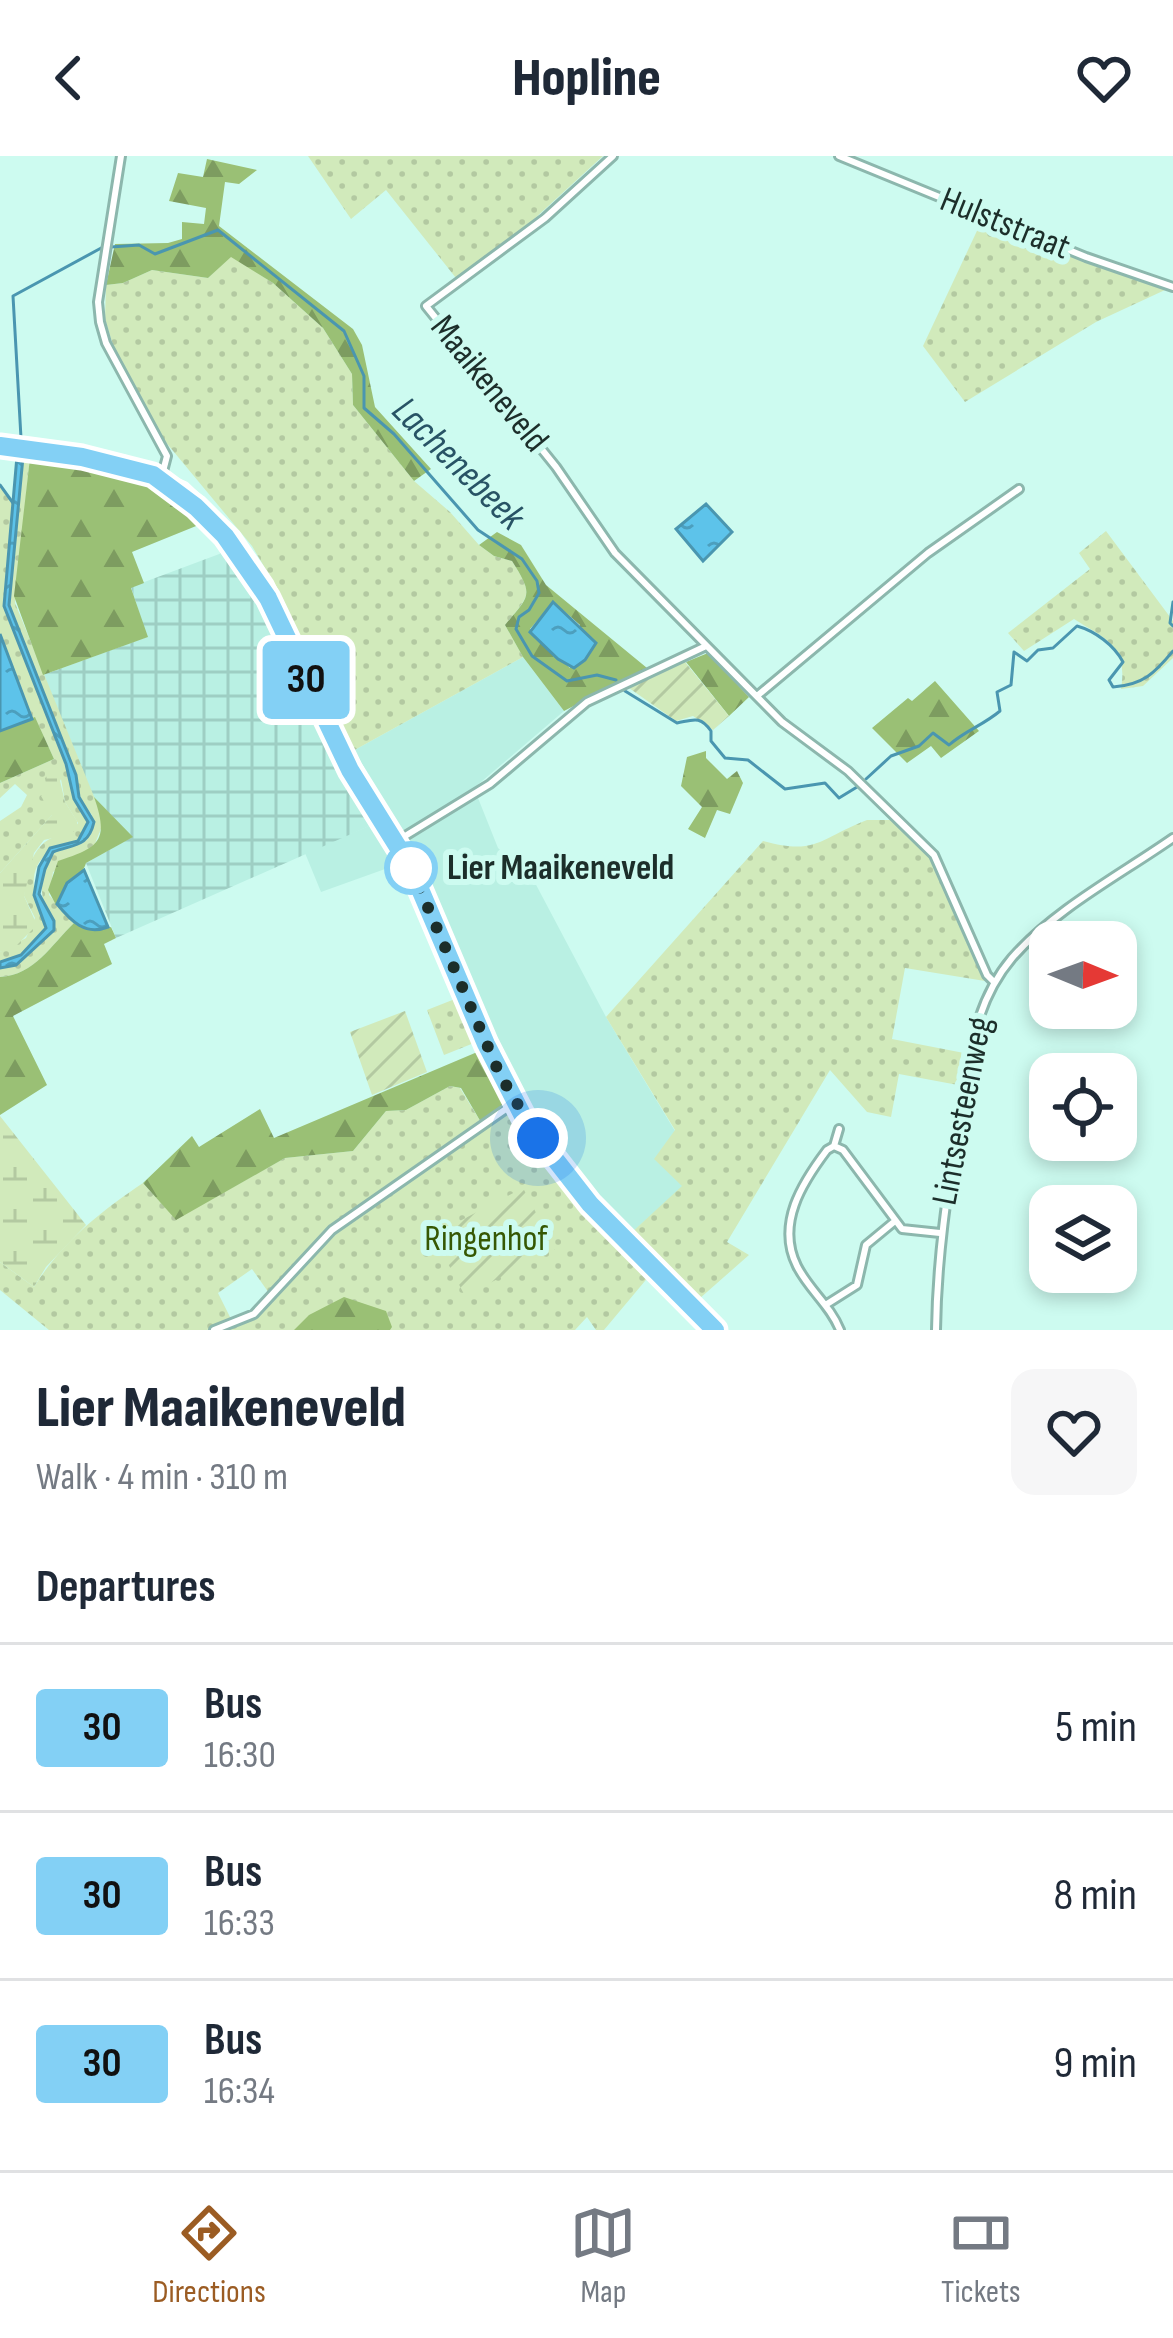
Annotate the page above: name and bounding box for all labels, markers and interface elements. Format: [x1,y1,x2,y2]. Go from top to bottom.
icon: back [36,45,102,111]
icon: heart [1071,45,1137,111]
text: Hopline [512,46,661,111]
street label: Hulststraat [934,179,1076,269]
street label: Maaikeneveld [421,307,557,461]
water label: Lachenebeek [382,388,535,541]
line badge: 30 [252,641,360,719]
text: 30 [287,654,325,705]
marker: Lier Maaikeneveld [386,843,436,893]
place label: Lier Maaikeneveld [447,847,674,890]
north arrow [1029,921,1137,1029]
map controls [1029,921,1137,1293]
street label: Lintsesteenweg [924,1013,1002,1209]
button: locate [1029,1053,1137,1161]
your location [508,1108,568,1168]
button: layers [1029,1185,1137,1293]
park label: Ringenhof [424,1218,548,1261]
button: heart [1011,1369,1137,1495]
text: Lier Maaikeneveld [36,1375,406,1443]
text: Walk · 4 min · 310 m [36,1454,288,1501]
text: Departures [36,1560,215,1615]
text: Bus [204,1677,262,1732]
text: 5 min [1055,1700,1137,1755]
text: 30 [83,1702,121,1753]
text: 16:30 [204,1732,276,1779]
text: Bus [204,1845,262,1900]
text: 8 min [1054,1868,1137,1923]
text: 30 [83,1870,121,1921]
text: 16:33 [204,1900,275,1947]
text: Bus [204,2013,262,2068]
text: 9 min [1053,2036,1137,2091]
text: 30 [83,2038,121,2089]
text: 16:34 [204,2068,275,2115]
tab: Directions [152,2200,266,2312]
tab: Map [570,2200,636,2312]
tab: Tickets [941,2200,1021,2312]

